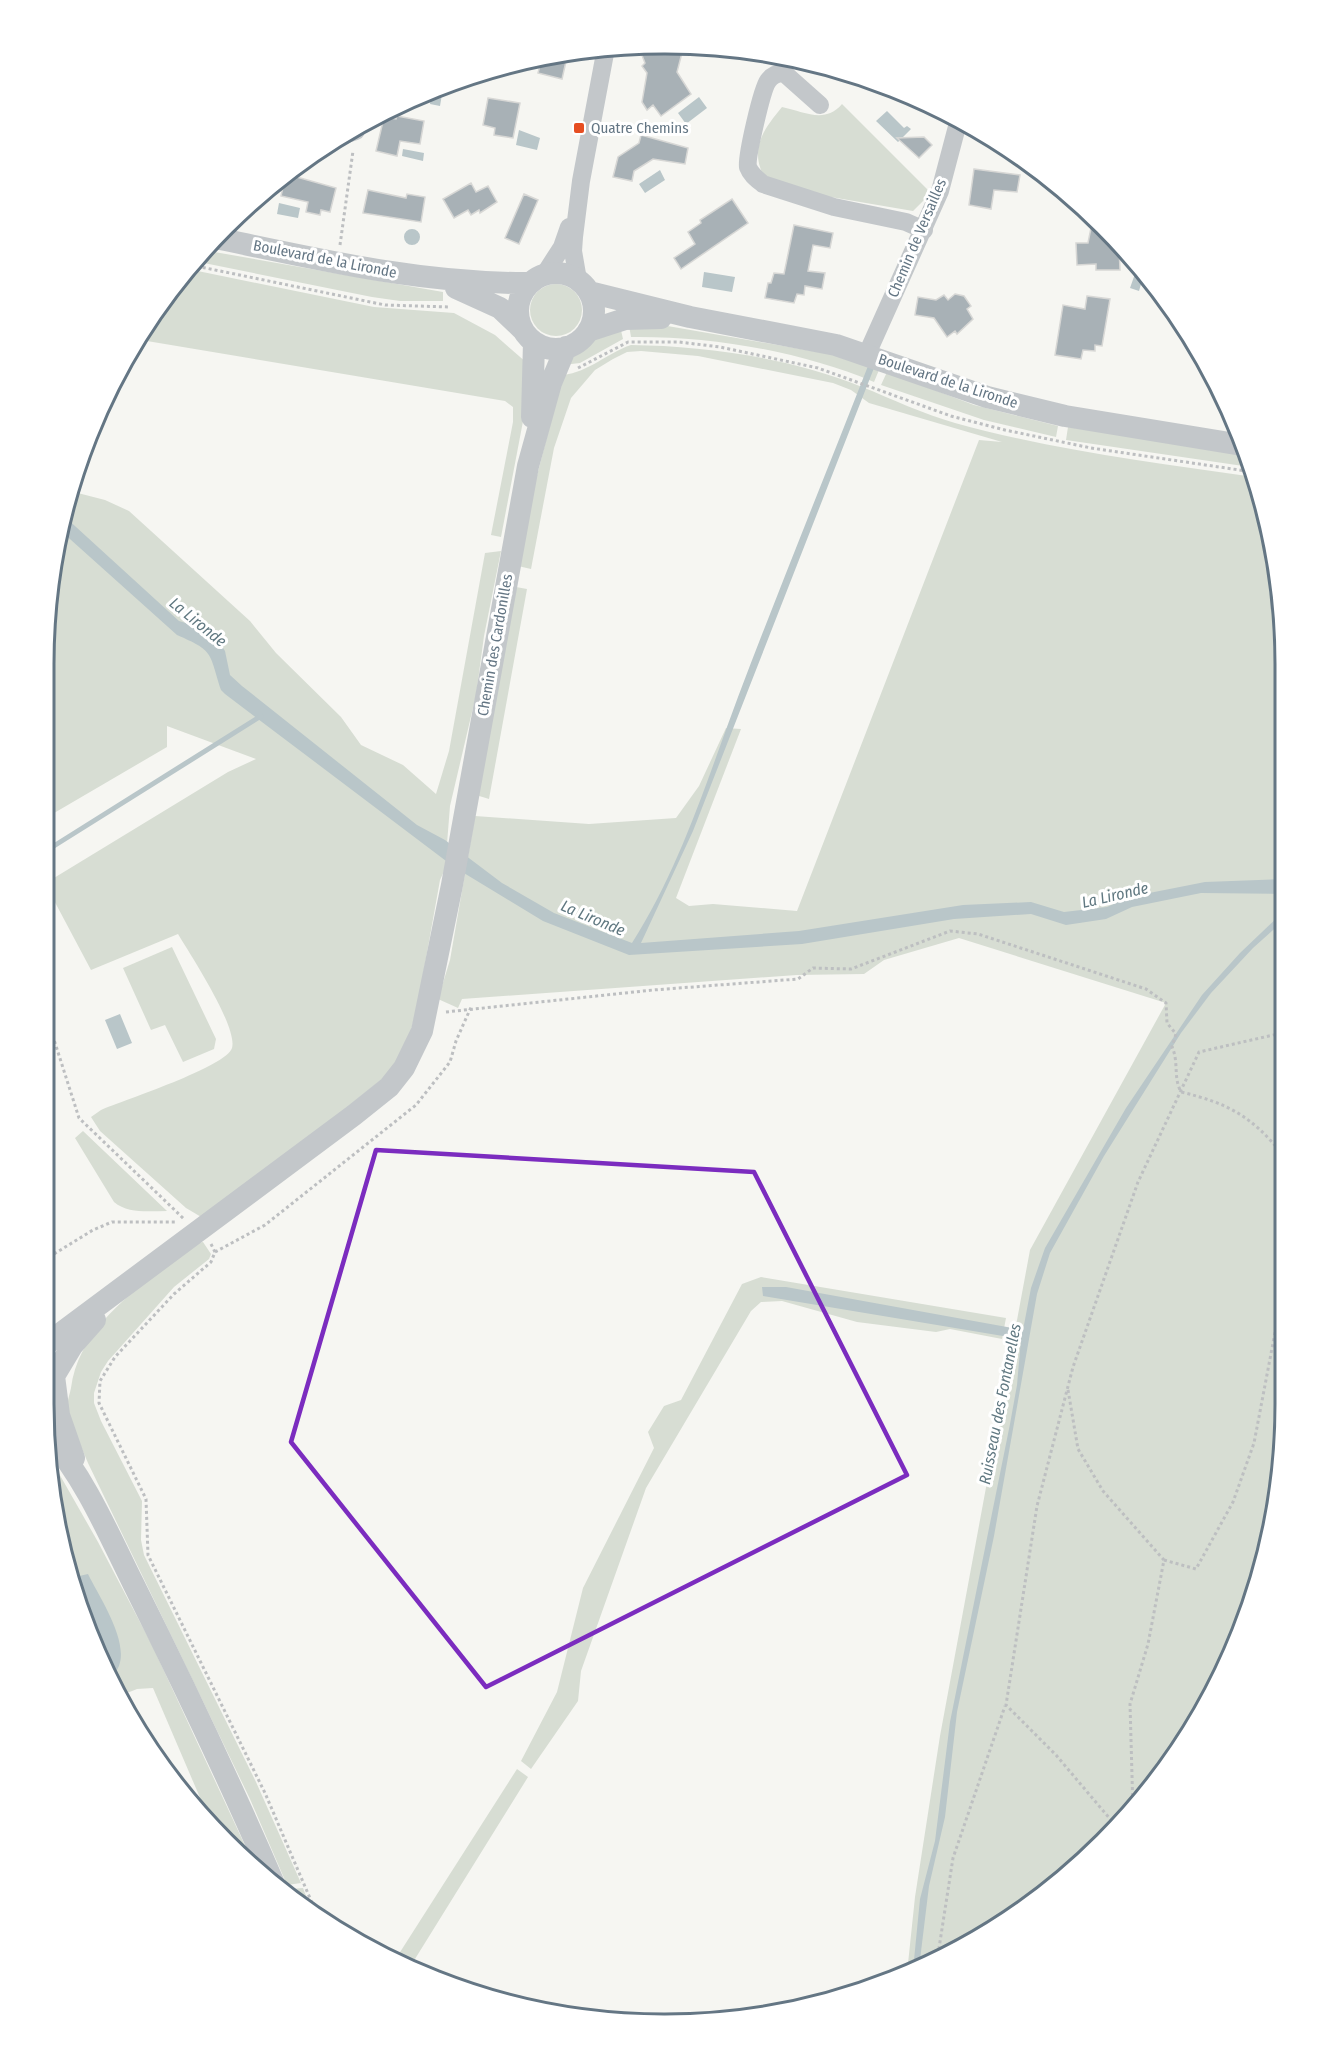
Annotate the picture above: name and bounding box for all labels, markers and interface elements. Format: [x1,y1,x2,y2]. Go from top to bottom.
place label: Quatre Chemins [591,119,689,137]
marker: Quatre Chemins [572,121,586,135]
street label: Chemin de Versailles [884,176,950,300]
street label: Boulevard de la Lironde [252,236,398,282]
street label: Boulevard de la Lironde [876,350,1020,412]
street label: Chemin des Cardonilles [474,573,516,717]
water label: La Lironde [166,593,231,651]
water label: La Lironde [1080,878,1151,912]
water label: La Lironde [558,896,628,940]
water label: Ruisseau des Fontanelles [975,1322,1025,1486]

